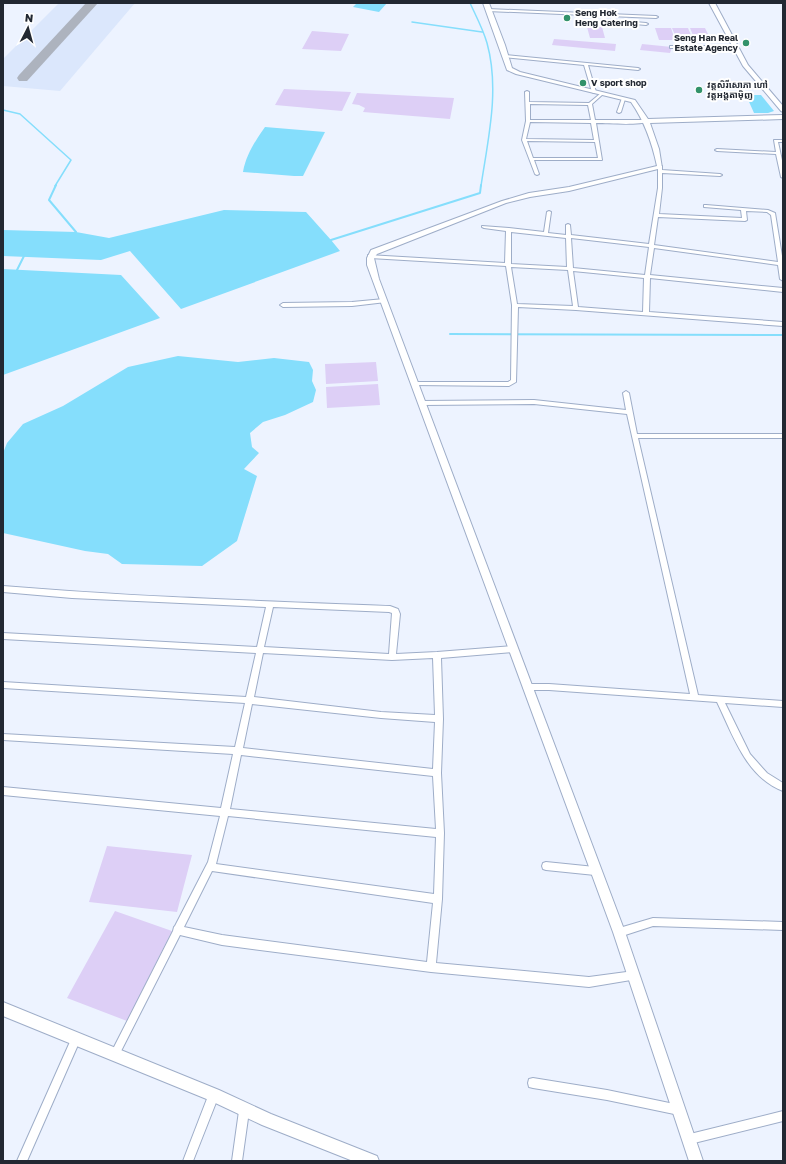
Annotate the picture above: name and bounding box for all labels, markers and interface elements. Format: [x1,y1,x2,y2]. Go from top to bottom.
place label: Seng Hok Heng Catering [575,7,638,28]
north arrow [8,8,48,48]
text: N [24,11,34,24]
marker: Seng Hok Heng Catering [562,13,572,23]
place label: Seng Han Real Estate Agency [674,32,739,53]
marker: Seng Han Real Estate Agency [741,38,751,48]
place label: V sport shop [591,77,647,88]
marker: V sport shop [578,78,588,88]
place label: វត្តសិរីសោភា ហៅ វត្តអង្តតាម៉ិញ [707,79,768,101]
marker: វត្តសិរីសោភា ហៅ វត្តអង្តតាម៉ិញ [694,85,704,95]

